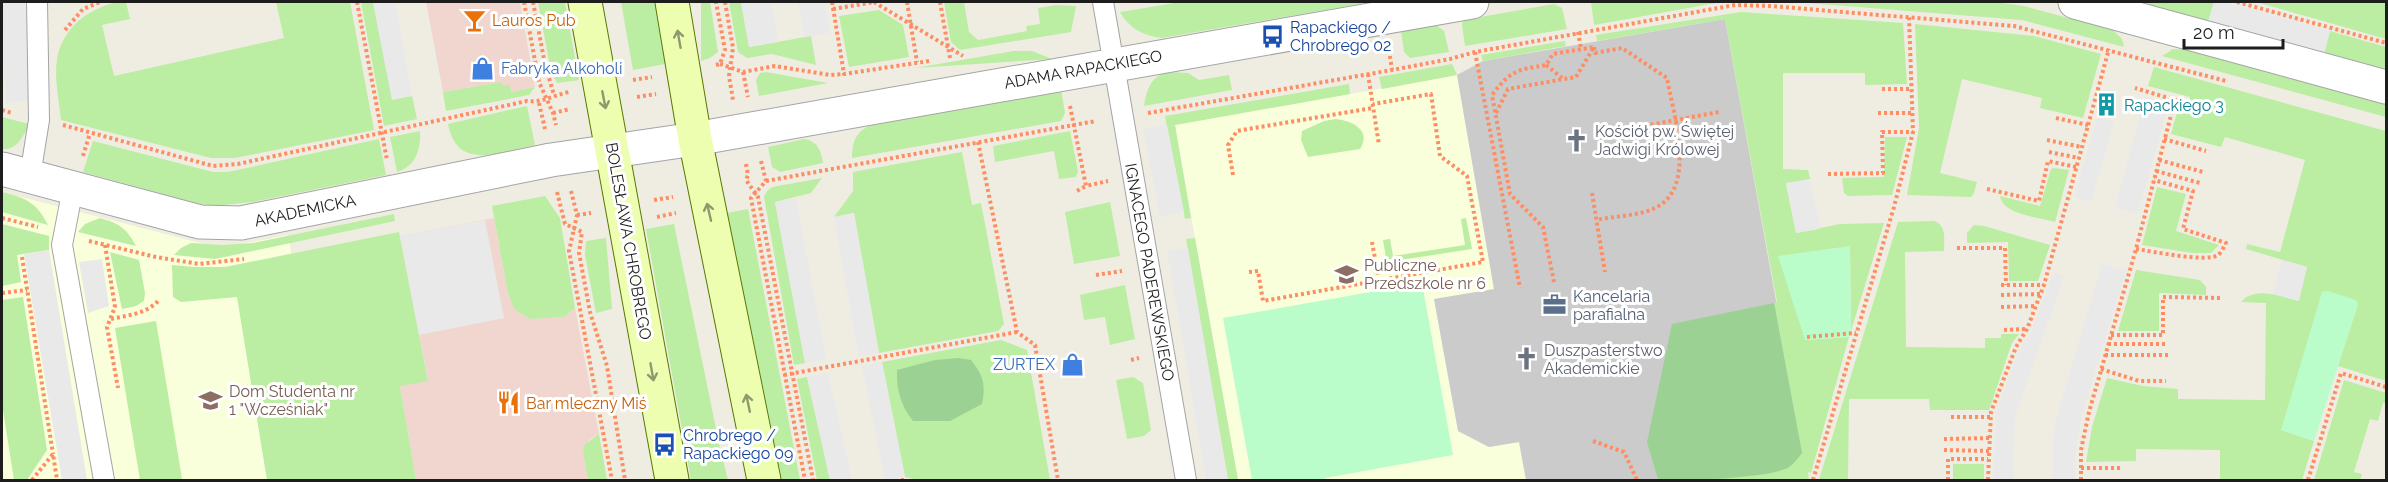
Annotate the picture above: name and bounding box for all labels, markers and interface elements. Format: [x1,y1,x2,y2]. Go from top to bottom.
bar icon: Lauros Pub [461,7,487,33]
place label: Lauros Pub [492,11,576,30]
scale bar [2184,12,2283,50]
place label: Rapackiego / Chrobrego 02 [1290,18,1391,55]
text: 20 m [2193,22,2235,43]
bus stop icon: Rapackiego / Chrobrego 02 [1259,23,1285,49]
one-way arrow [673,30,684,50]
street label: ADAMA RAPACKIEGO [1003,46,1164,93]
shop icon: Fabryka Alkoholi [470,55,496,81]
place label: Fabryka Alkoholi [501,59,622,78]
one-way arrow [599,90,610,110]
building icon: Rapackiego 3 [2093,92,2119,118]
place label: Rapackiego 3 [2124,96,2224,115]
place label: Kościół pw. Świętej Jadwigi Królowej [1595,121,1734,159]
church icon: Kościół pw. Świętej Jadwigi Królowej [1564,127,1590,153]
street label: BOLESŁAWA CHROBREGO [602,141,655,341]
street label: IGNACEGO PADEREWSKIEGO [1121,162,1178,383]
street label: AKADEMICKA [253,190,358,231]
one-way arrow [703,202,715,221]
place label: Publiczne Przedszkole nr 6 [1364,256,1486,293]
school or university icon: Publiczne Przedszkole nr 6 [1333,261,1359,287]
place label: Kancelaria parafialna [1573,287,1650,324]
office icon: Kancelaria parafialna [1542,292,1568,318]
place label: Duszpasterstwo Akademickie [1544,341,1662,378]
church icon: Duszpasterstwo Akademickie [1513,346,1539,372]
shop icon: ZURTEX [1060,351,1086,377]
place label: ZURTEX [993,355,1056,374]
one-way arrow [647,362,658,382]
place label: Dom Studenta nr 1 "Wcześniak" [229,382,355,419]
school or university icon: Dom Studenta nr 1 "Wcześniak" [198,387,224,413]
restaurant icon: Bar mleczny Miś [495,390,521,416]
one-way arrow [742,393,753,413]
place label: Bar mleczny Miś [526,394,647,413]
place label: Chrobrego / Rapackiego 09 [683,426,793,463]
bus stop icon: Chrobrego / Rapackiego 09 [652,431,678,457]

